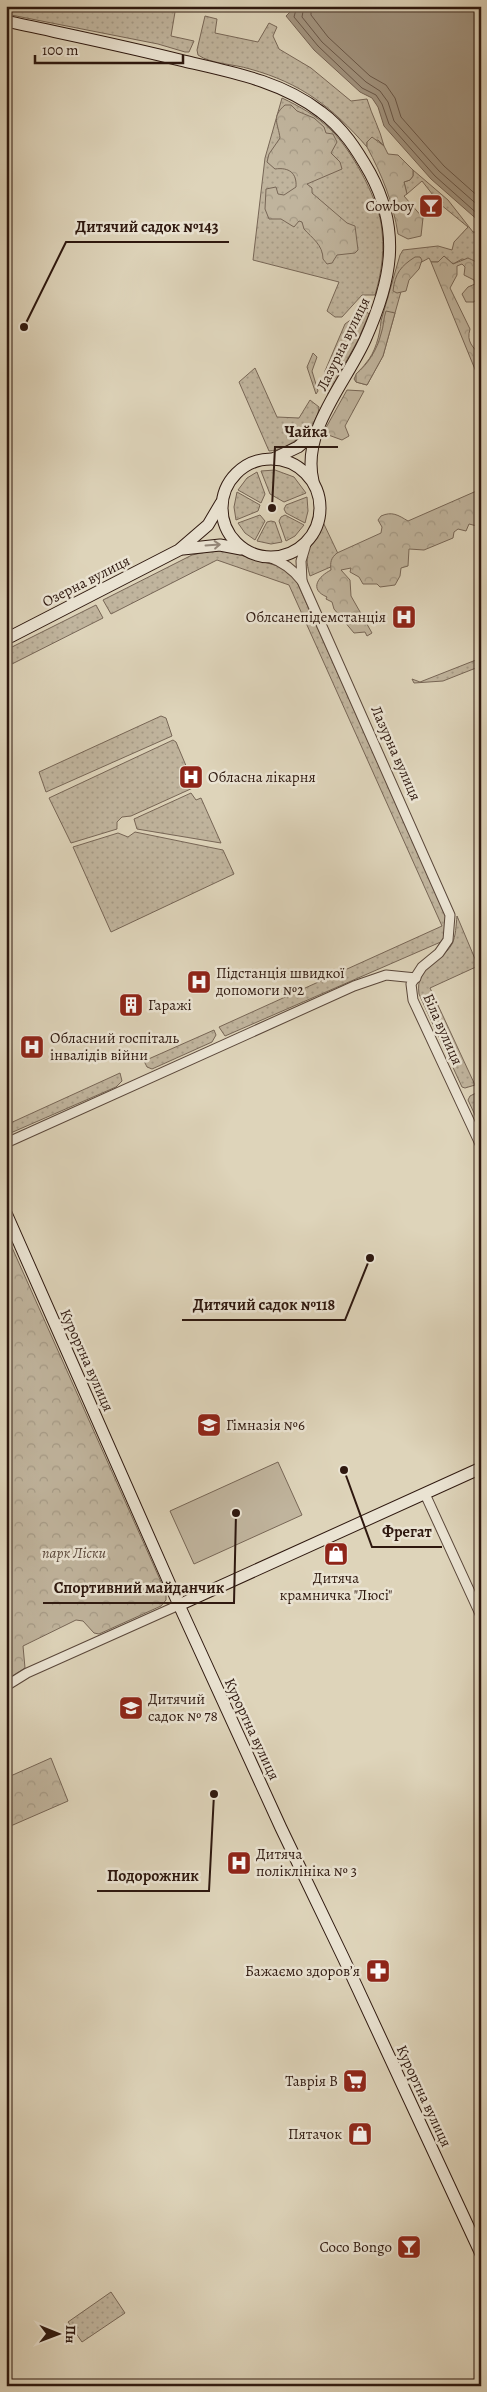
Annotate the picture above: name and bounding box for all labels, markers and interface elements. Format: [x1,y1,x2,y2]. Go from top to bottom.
scale bar [35,32,182,64]
text: 100 m [42,40,79,60]
bar icon: Cowboy [418,193,444,219]
place label: Cowboy [366,196,414,216]
callout: Дитячий садок №143 [66,211,229,242]
text: Дитячий садок №143 [75,216,219,238]
street label: Лазурна вулиця [312,294,374,394]
callout: Чайка [275,416,338,447]
text: Чайка [284,421,328,443]
one-way arrow [204,541,220,550]
street label: Озерна вулиця [39,550,133,612]
hospital icon: Облсанепідемстанція [391,604,417,630]
place label: Облсанепідемстанція [246,607,386,627]
street label: Лазурна вулиця [366,702,426,804]
hospital icon: Обласна лікарня [178,764,204,790]
place label: Обласна лікарня [208,767,316,787]
place label: Підстанція швидкої допомоги №2 [215,963,345,1000]
hospital icon: Підстанція швидкої допомоги №2 [186,969,212,995]
street label: Біла вулиця [418,990,468,1068]
building icon: Гаражі [118,992,144,1018]
place label: Гаражі [148,995,192,1015]
place label: Обласний госпіталь інвалідів війни [50,1028,180,1065]
hospital icon: Обласний госпіталь інвалідів війни [19,1034,45,1060]
callout: Дитячий садок №118 [182,1289,345,1320]
text: Дитячий садок №118 [193,1294,336,1316]
street label: Курортна вулиця [55,1306,119,1414]
school or university icon: Гімназія №6 [196,1412,222,1438]
place label: Гімназія №6 [226,1415,305,1435]
callout: Фрегат [372,1516,442,1547]
text: Фрегат [382,1521,433,1543]
shop icon: Дитяча крамничка "Люсі" [323,1541,349,1567]
park label: парк Ліски [42,1543,106,1563]
place label: Дитяча крамничка "Люсі" [279,1568,393,1605]
callout: Спортивний майданчик [43,1572,234,1603]
text: Спортивний майданчик [54,1577,225,1599]
street label: Курортна вулиця [220,1675,284,1783]
place label: Дитячий садок № 78 [148,1689,218,1726]
school or university icon: Дитячий садок № 78 [118,1695,144,1721]
place label: Дитяча поліклініка № 3 [256,1844,357,1881]
hospital icon: Дитяча поліклініка № 3 [226,1850,252,1876]
callout: Подорожник [97,1860,209,1891]
text: Подорожник [107,1865,199,1887]
pharmacy icon: Бажаємо здоровʼя [365,1958,391,1984]
place label: Бажаємо здоровʼя [245,1961,360,1981]
street label: Курортна вулиця [392,2042,456,2150]
supermarket icon: Таврія В [342,2068,368,2094]
place label: Таврія В [285,2071,338,2091]
shop icon: Пятачок [347,2121,373,2147]
place label: Пятачок [288,2124,342,2144]
bar icon: Coco Bongo [396,2234,422,2260]
place label: Coco Bongo [319,2237,392,2257]
north arrow [32,2310,82,2360]
text: Пн [61,2325,80,2344]

